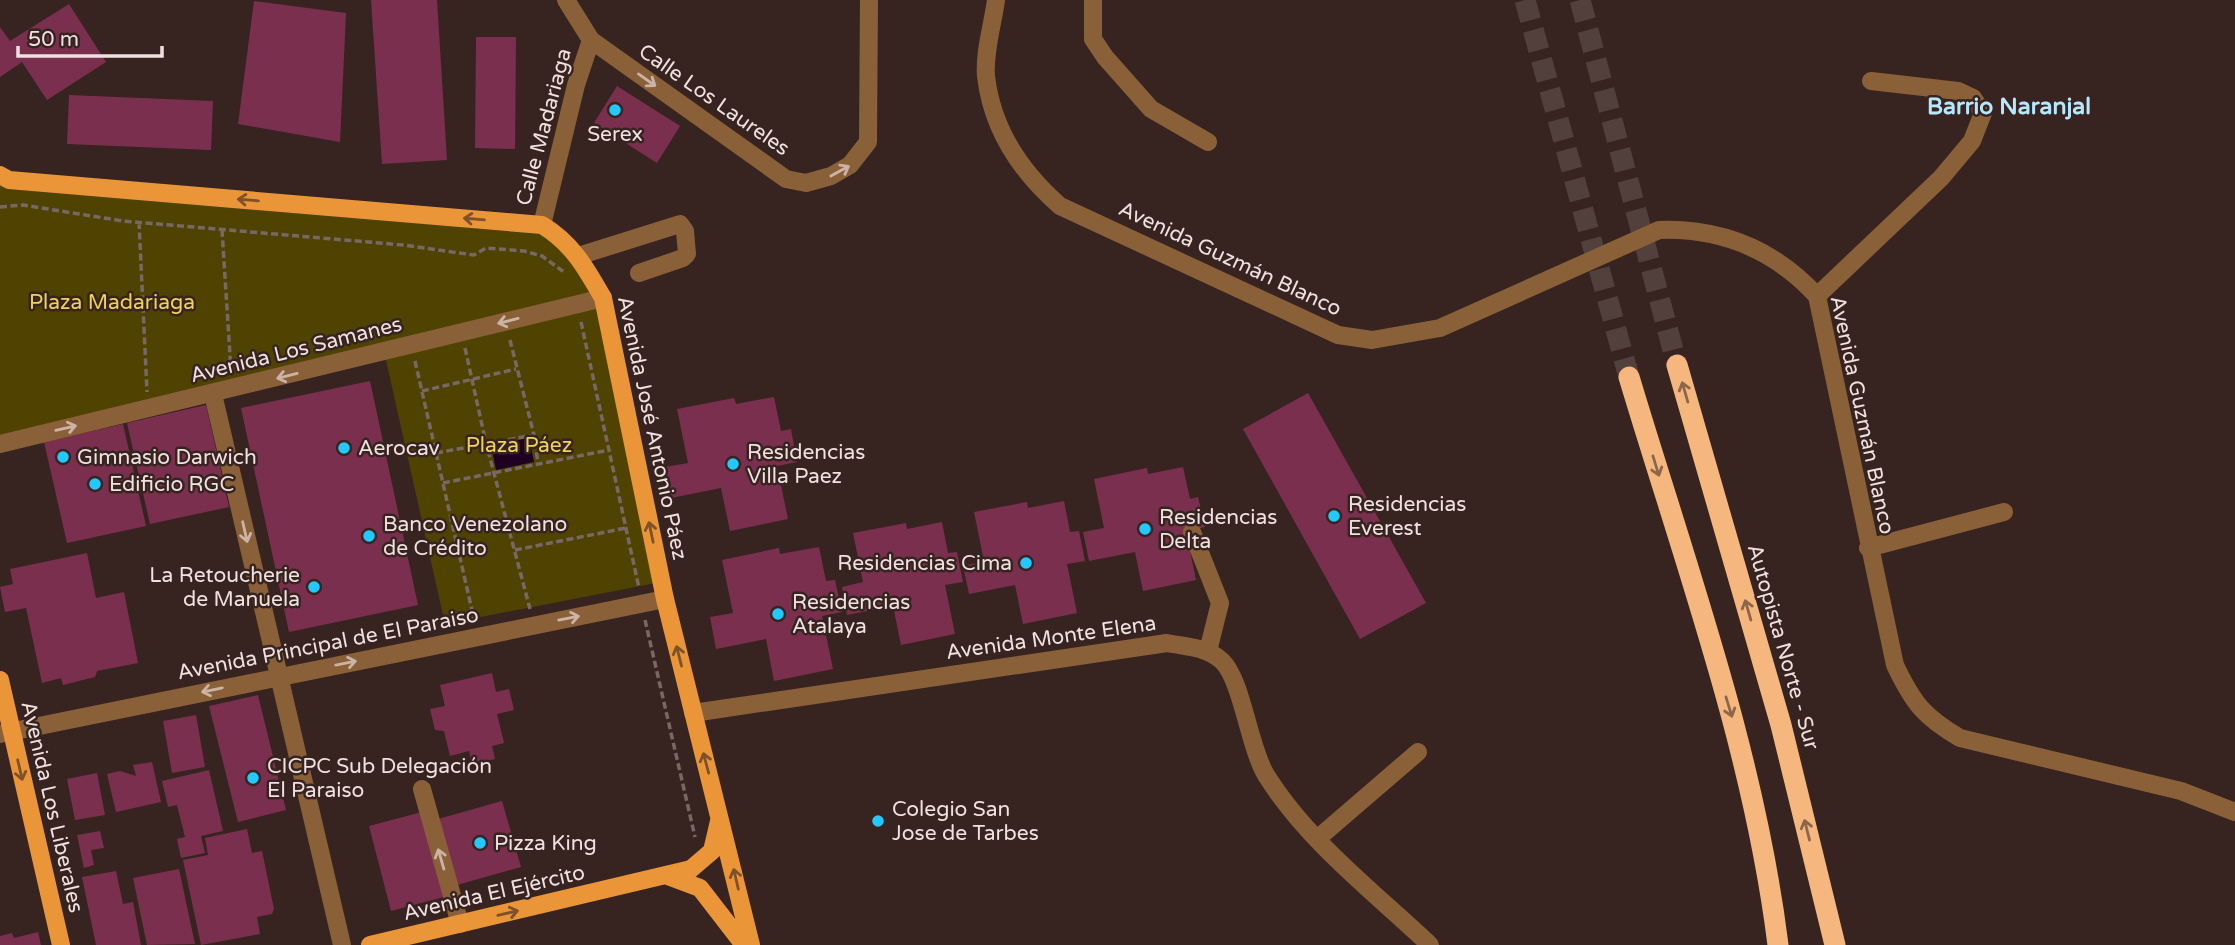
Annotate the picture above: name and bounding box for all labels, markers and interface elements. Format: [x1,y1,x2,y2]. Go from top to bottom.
scale bar [18,14,161,58]
text: 50 m [28,27,79,52]
street label: Calle Los Laureles [634,39,794,161]
street label: Calle Madariaga [511,46,577,208]
one-way arrow [637,73,656,87]
district label: Barrio Naranjal [1927,93,2091,121]
marker: Serex [607,102,623,118]
place label: Serex [587,122,643,147]
one-way arrow [829,164,849,178]
one-way arrow [237,193,259,206]
street label: Avenida Guzmán Blanco [1115,196,1345,322]
one-way arrow [463,213,486,226]
park label: Plaza Madariaga [29,290,195,315]
street label: Avenida José Antonio Páez [612,294,692,562]
street label: Avenida Guzmán Blanco [1825,294,1899,536]
street label: Avenida Los Samanes [188,312,404,388]
one-way arrow [497,315,519,328]
one-way arrow [276,370,299,383]
one-way arrow [1678,381,1691,403]
one-way arrow [54,421,77,435]
park label: Plaza Páez [466,433,572,458]
place label: Aerocav [358,436,440,461]
marker: Aerocav [336,440,352,456]
place label: Residencias Villa Paez [747,440,865,489]
place label: Gimnasio Darwich [77,445,257,470]
marker: Gimnasio Darwich [55,449,71,465]
one-way arrow [1650,454,1663,476]
marker: Residencias Villa Paez [725,456,741,472]
place label: Edificio RGC [109,472,234,497]
marker: Edificio RGC [87,476,103,492]
place label: Residencias Everest [1348,492,1466,541]
place label: Residencias Delta [1159,505,1277,554]
marker: Residencias Everest [1326,508,1342,524]
place label: Banco Venezolano de Crédito [383,512,567,561]
one-way arrow [239,520,252,543]
one-way arrow [644,521,658,544]
marker: Residencias Delta [1137,521,1153,537]
marker: Banco Venezolano de Crédito [361,528,377,544]
street label: Autopista Norte - Sur [1742,541,1824,753]
place label: Residencias Cima [837,551,1012,576]
marker: Residencias Cima [1018,555,1034,571]
place label: La Retoucherie de Manuela [149,563,300,612]
marker: La Retoucherie de Manuela [306,579,322,595]
place label: Residencias Atalaya [792,590,910,639]
one-way arrow [1740,599,1753,621]
street label: Avenida Principal de El Paraiso [175,602,481,686]
marker: Residencias Atalaya [770,606,786,622]
one-way arrow [557,611,580,625]
street label: Avenida Monte Elena [944,611,1158,665]
one-way arrow [672,645,685,668]
one-way arrow [334,655,357,669]
one-way arrow [201,683,224,697]
one-way arrow [1723,696,1736,718]
street label: Avenida Los Liberales [16,699,88,915]
one-way arrow [699,752,712,774]
place label: CICPC Sub Delegación El Paraiso [267,754,492,803]
one-way arrow [14,758,27,781]
marker: CICPC Sub Delegación El Paraiso [245,770,261,786]
place label: Colegio San Jose de Tarbes [892,797,1039,846]
marker: Colegio San Jose de Tarbes [870,813,886,829]
one-way arrow [1800,819,1813,842]
place label: Pizza King [494,831,597,856]
marker: Pizza King [472,835,488,851]
one-way arrow [434,848,447,870]
street label: Avenida El Ejército [401,860,587,926]
one-way arrow [728,868,742,891]
one-way arrow [496,906,519,919]

